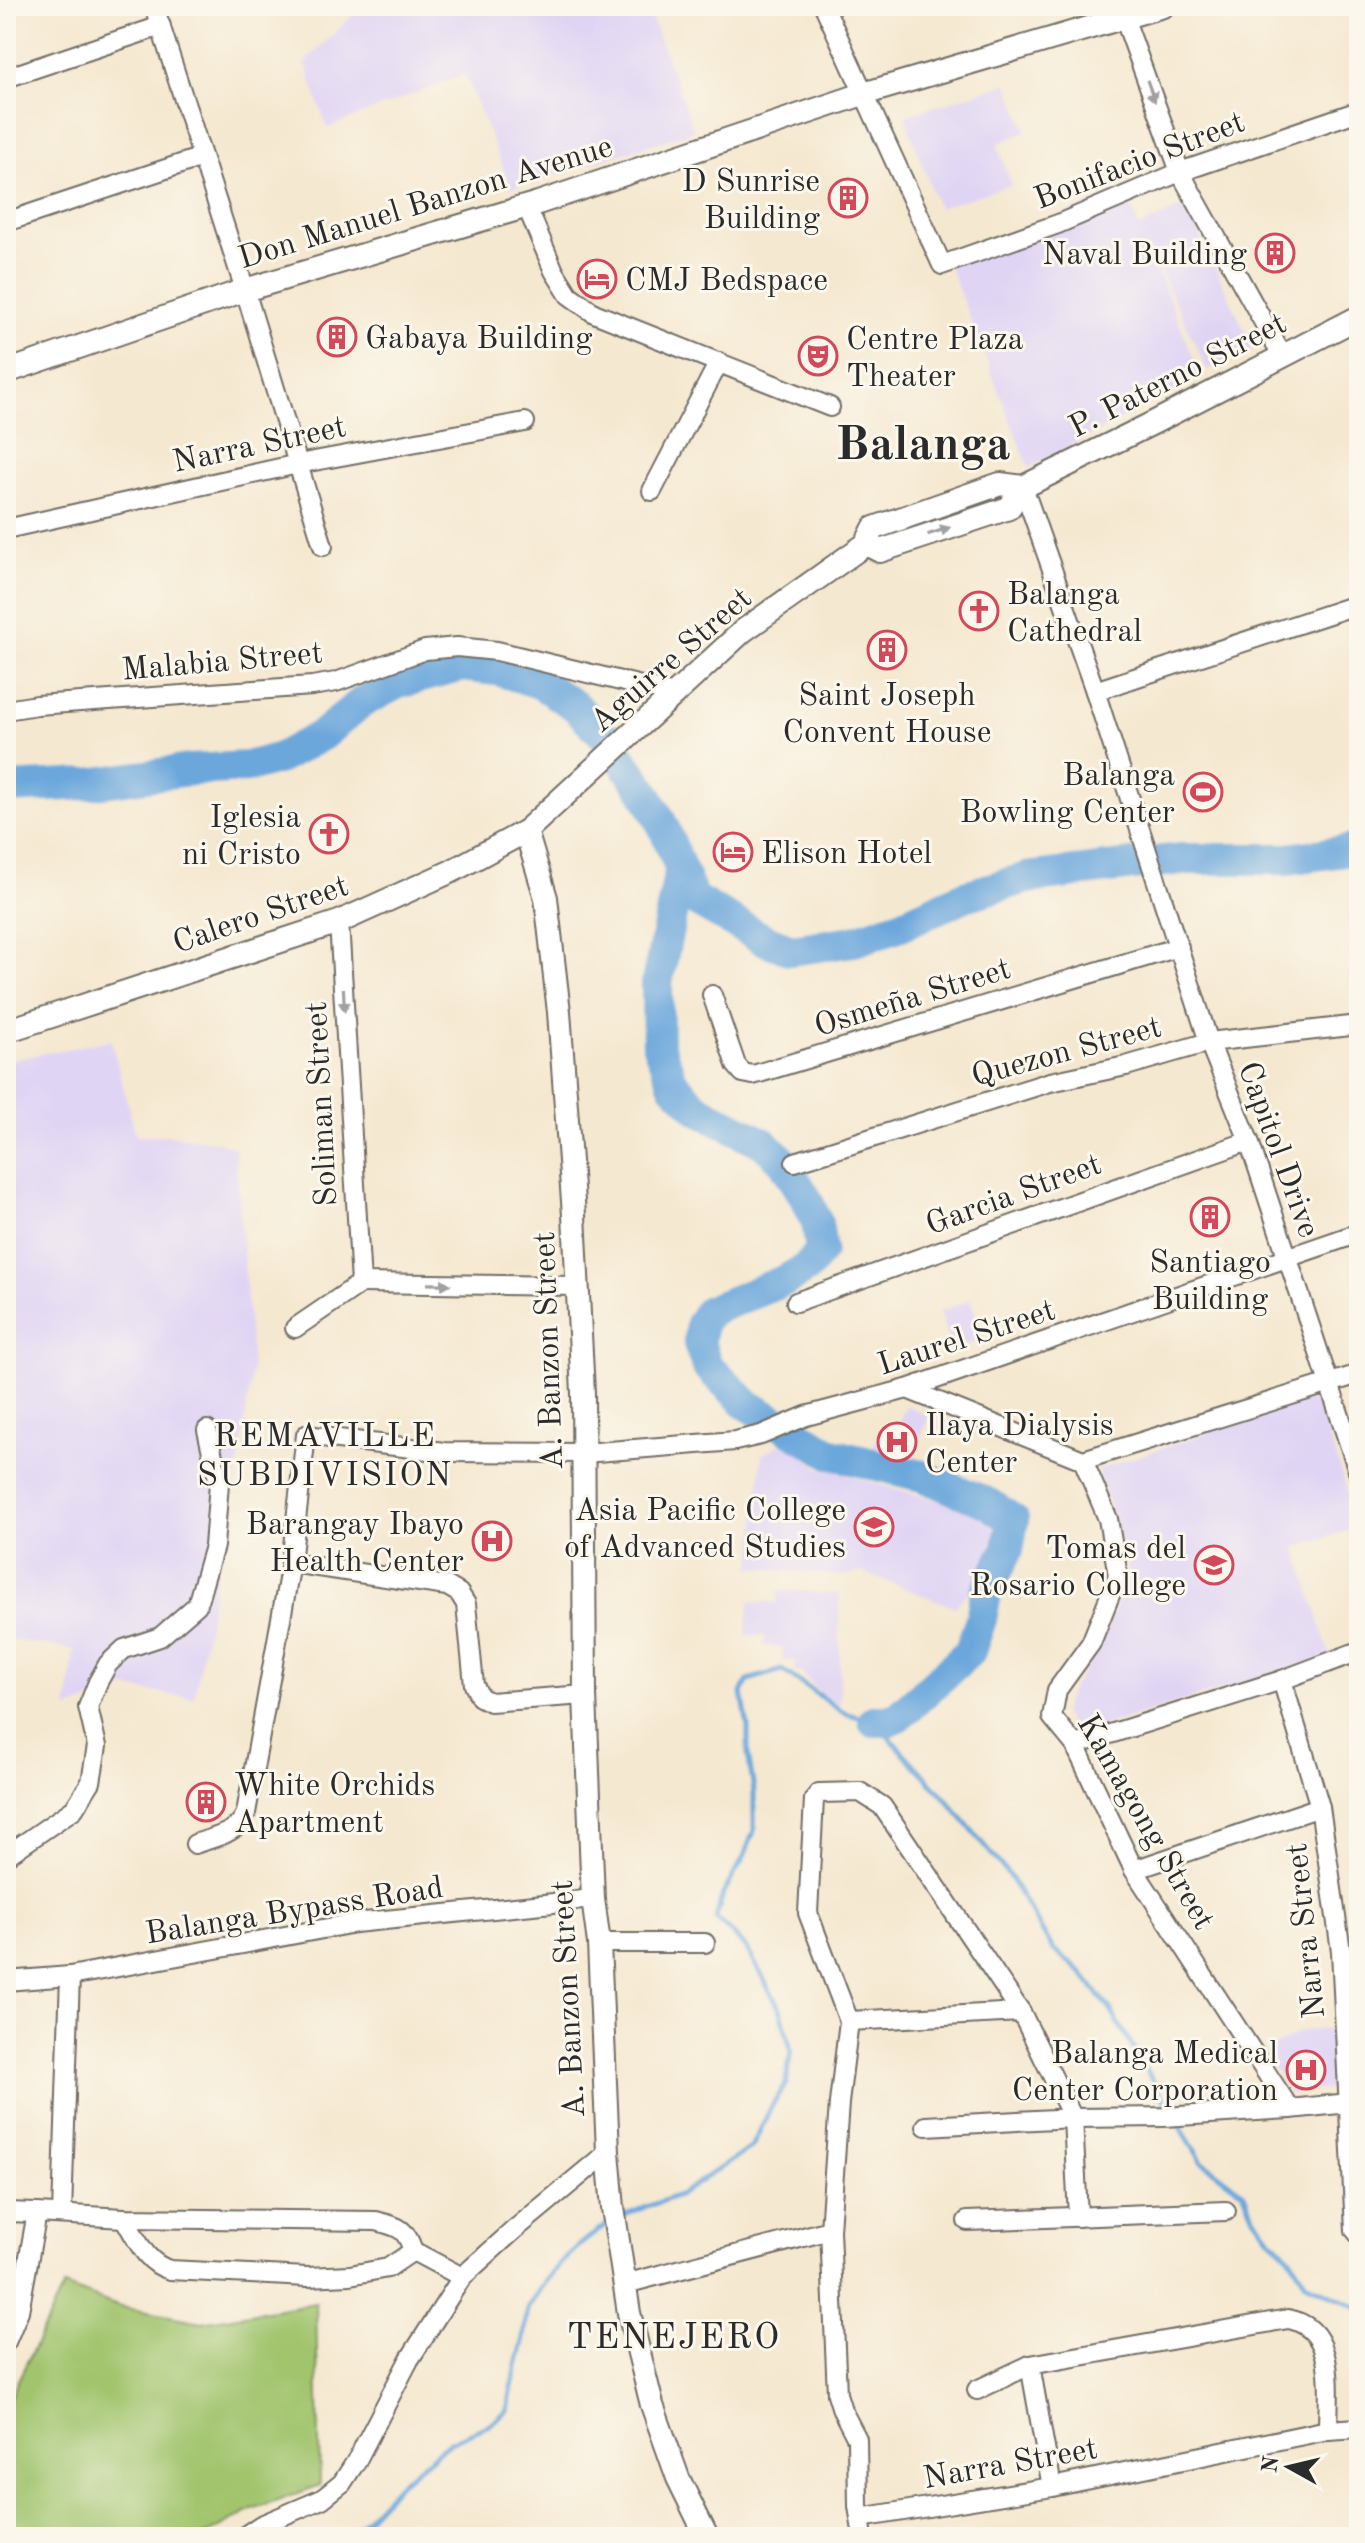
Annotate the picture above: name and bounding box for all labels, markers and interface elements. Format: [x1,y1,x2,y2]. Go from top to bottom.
one-way arrow [1145,79,1157,103]
street label: Bonifacio Street [1030,107,1250,217]
street label: Don Manuel Banzon Avenue [235,132,617,276]
place label: D Sunrise Building [682,167,820,236]
building icon: D Sunrise Building [827,177,869,219]
building icon: Naval Building [1254,232,1296,274]
place label: Naval Building [1042,240,1247,272]
hotel icon: CMJ Bedspace [576,258,618,300]
place label: CMJ Bedspace [625,266,828,298]
street label: P. Paterno Street [1065,308,1292,445]
building icon: Gabaya Building [316,316,358,358]
place label: Gabaya Building [365,324,593,356]
place label: Centre Plaza Theater [846,325,1024,394]
theatre icon: Centre Plaza Theater [797,335,839,377]
street label: Narra Street [170,412,349,480]
district label: Balanga [835,422,1011,470]
one-way arrow [927,525,951,537]
place label: Balanga Cathedral [1007,580,1142,649]
street label: Aguirre Street [585,583,759,740]
church icon: Balanga Cathedral [958,590,1000,632]
building icon: Saint Joseph Convent House [866,629,908,671]
street label: Malabia Street [120,638,324,688]
place label: Saint Joseph Convent House [783,681,991,750]
place label: Balanga Bowling Center [959,761,1175,830]
sports icon: Balanga Bowling Center [1182,771,1224,813]
place label: Iglesia ni Cristo [182,803,301,872]
church icon: Iglesia ni Cristo [308,813,350,855]
hotel icon: Elison Hotel [712,831,754,873]
place label: Elison Hotel [761,839,932,871]
street label: Calero Street [169,871,353,961]
street label: Osmeña Street [811,954,1015,1044]
one-way arrow [338,988,351,1013]
street label: Soliman Street [302,1001,344,1207]
street label: Quezon Street [968,1012,1165,1094]
street label: Capitol Drive [1231,1058,1324,1242]
street label: Garcia Street [922,1149,1106,1242]
building icon: Santiago Building [1189,1196,1231,1238]
street label: A. Banzon Street [530,1231,570,1471]
place label: Santiago Building [1149,1248,1271,1317]
one-way arrow [427,1278,452,1290]
street label: Laurel Street [874,1295,1060,1383]
place label: Ilaya Dialysis Center [925,1411,1114,1480]
district label: REMAVILLE SUBDIVISION [197,1420,453,1493]
hospital icon: Ilaya Dialysis Center [876,1421,918,1463]
place label: Asia Pacific College of Advanced Studies [564,1496,846,1565]
school or university icon: Asia Pacific College of Advanced Studies [853,1506,895,1548]
place label: Barangay Ibayo Health Center [246,1510,464,1579]
hospital icon: Barangay Ibayo Health Center [471,1520,513,1562]
place label: Tomas del Rosario College [970,1534,1186,1603]
school or university icon: Tomas del Rosario College [1193,1544,1235,1586]
street label: Kamagong Street [1070,1709,1219,1936]
place label: White Orchids Apartment [234,1771,435,1840]
building icon: White Orchids Apartment [185,1781,227,1823]
street label: Narra Street [1282,1841,1332,2020]
street label: Balanga Bypass Road [143,1873,446,1951]
street label: A. Banzon Street [548,1879,592,2119]
place label: Balanga Medical Center Corporation [1012,2039,1278,2108]
hospital icon: Balanga Medical Center Corporation [1285,2049,1327,2091]
district label: TENEJERO [567,2321,781,2357]
north arrow [1249,2427,1329,2507]
street label: Narra Street [921,2434,1100,2496]
text: N [1259,2454,1283,2474]

